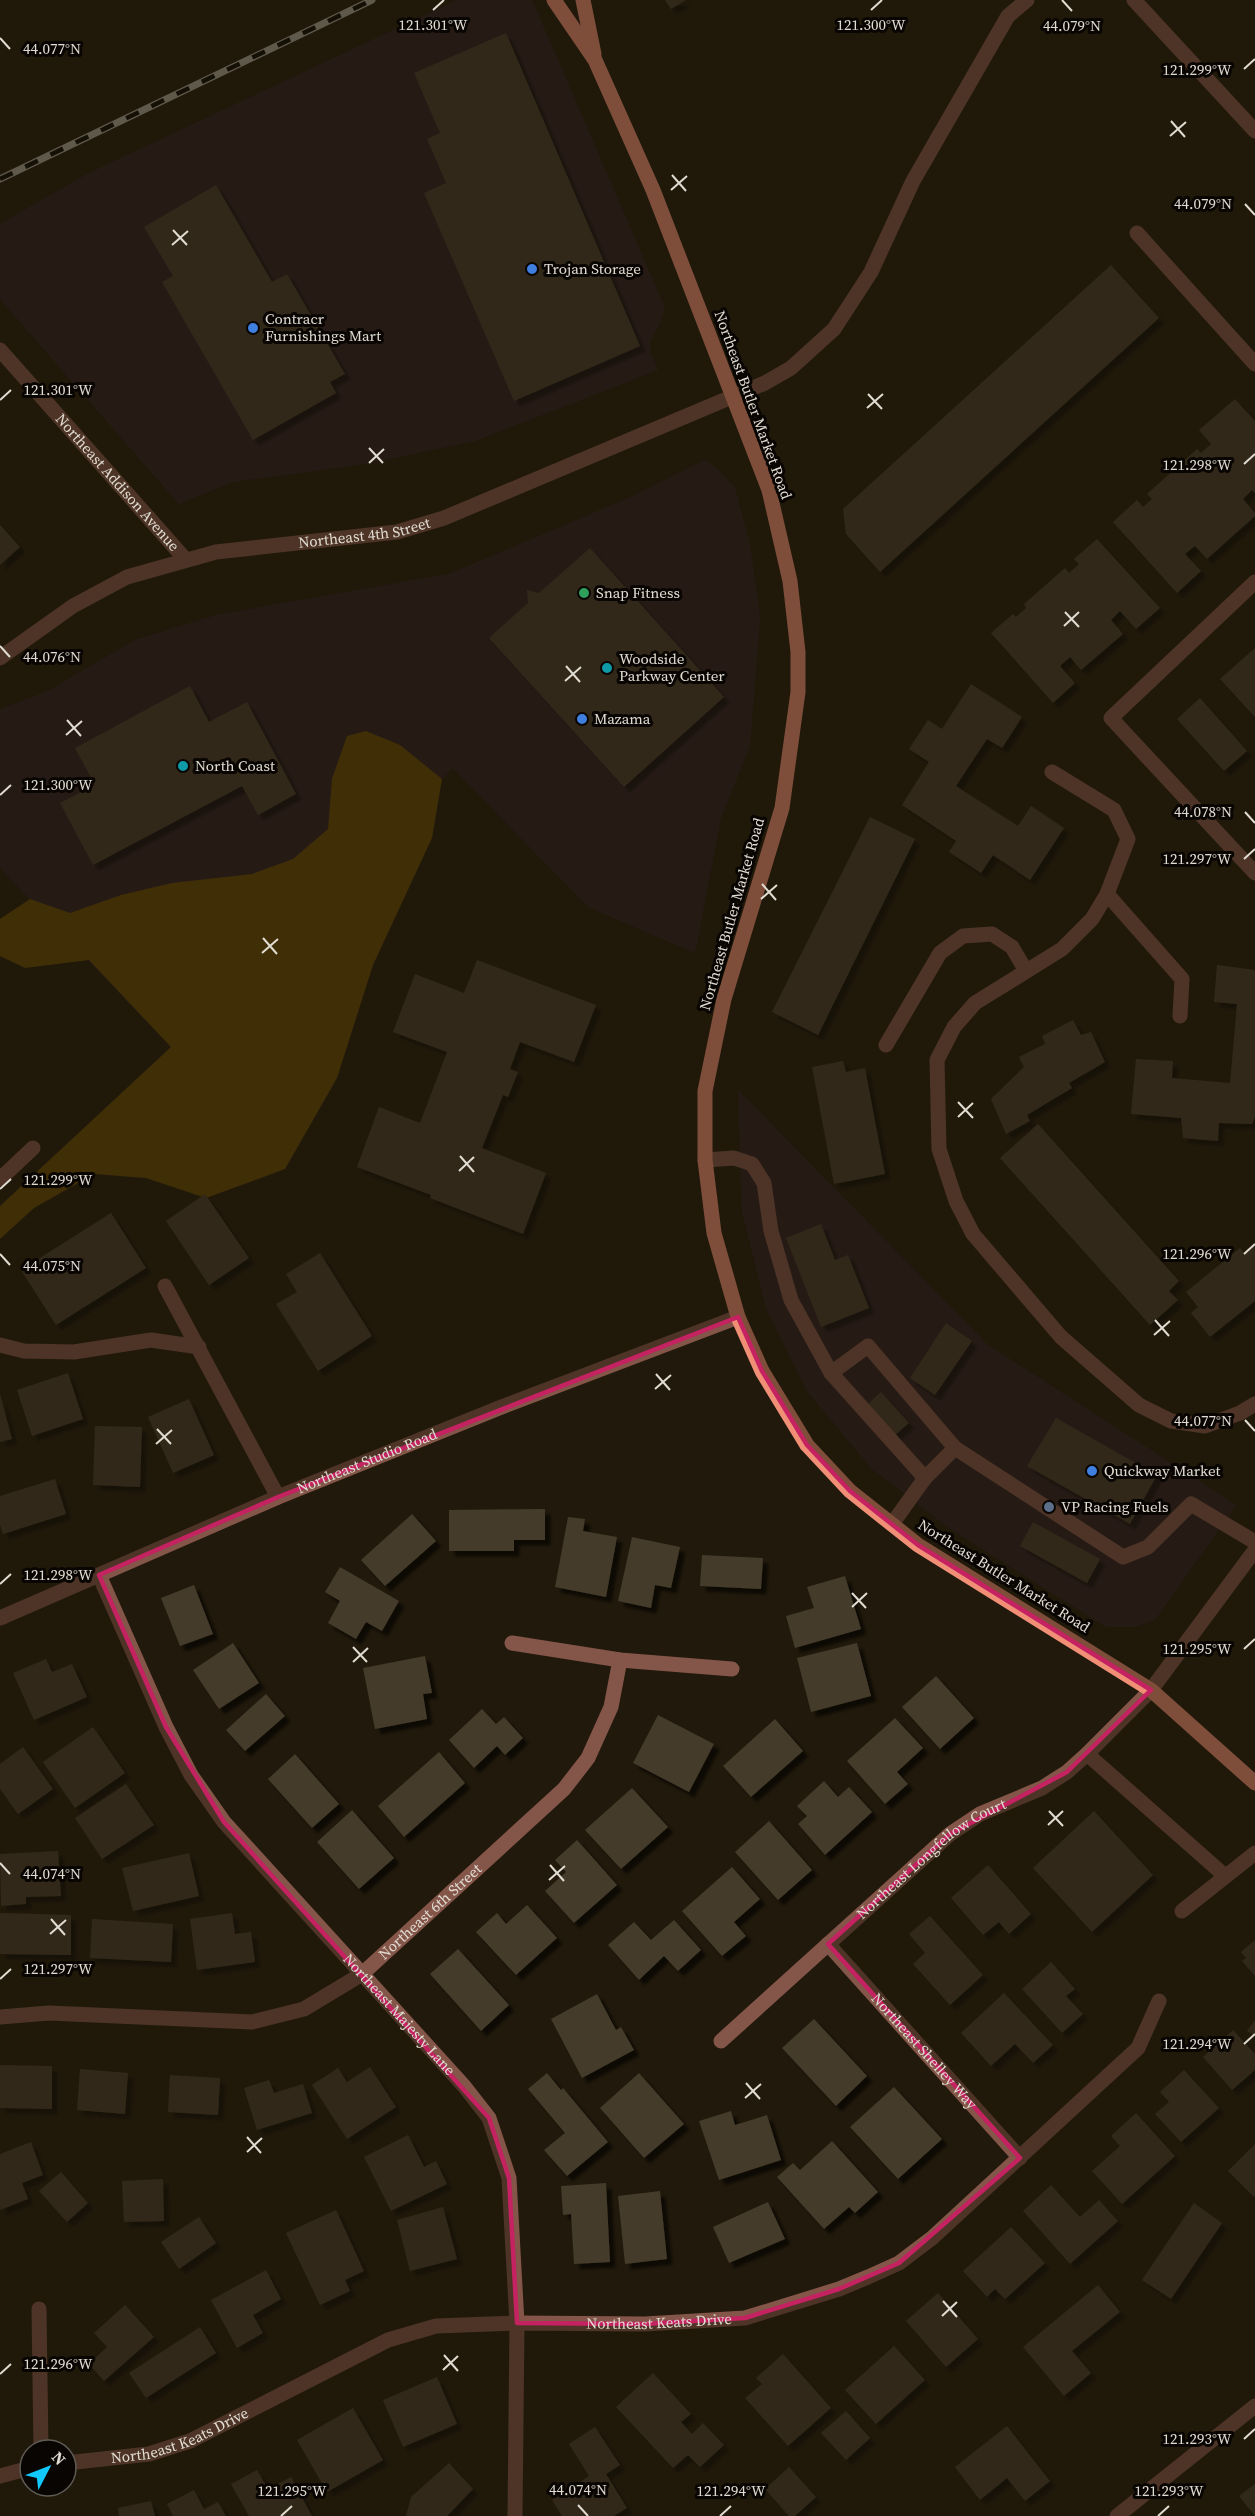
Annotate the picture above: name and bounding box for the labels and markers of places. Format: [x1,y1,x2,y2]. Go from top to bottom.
place label: Trojan Storage [544,258,641,279]
marker: Trojan Storage [525,262,539,276]
place label: Contracr Furnishings Mart [265,308,381,346]
marker: Contracr Furnishings Mart [246,321,260,335]
place label: Snap Fitness [596,582,680,603]
marker: Snap Fitness [577,586,591,600]
place label: Woodside Parkway Center [619,648,725,686]
marker: Woodside Parkway Center [600,661,614,675]
place label: Mazama [594,708,651,729]
marker: Mazama [575,712,589,726]
place label: North Coast [195,755,275,776]
marker: North Coast [176,759,190,773]
place label: Quickway Market [1104,1460,1221,1481]
marker: Quickway Market [1085,1464,1099,1478]
place label: VP Racing Fuels [1061,1496,1168,1517]
marker: VP Racing Fuels [1042,1500,1056,1514]

